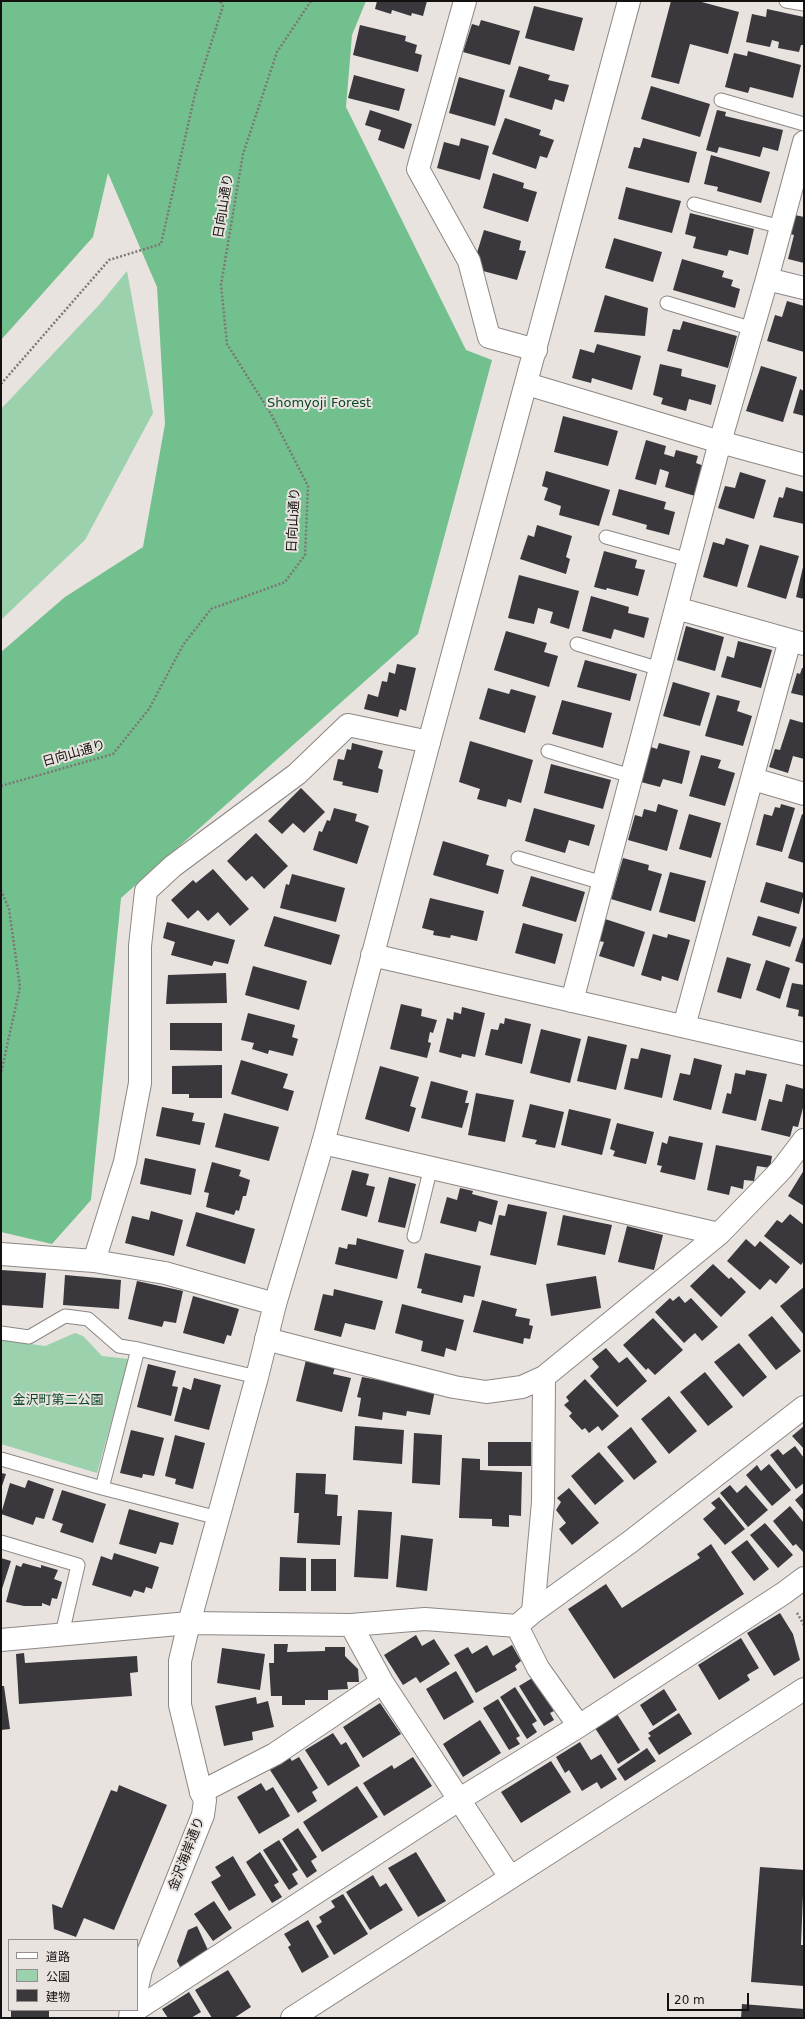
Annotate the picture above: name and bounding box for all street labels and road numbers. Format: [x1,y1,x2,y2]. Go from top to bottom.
street label: 日向山通り [211,173,237,239]
street label: 日向山通り [285,487,303,553]
street label: 日向山通り [41,738,107,770]
street label: 金沢海岸通り [166,1815,208,1893]

